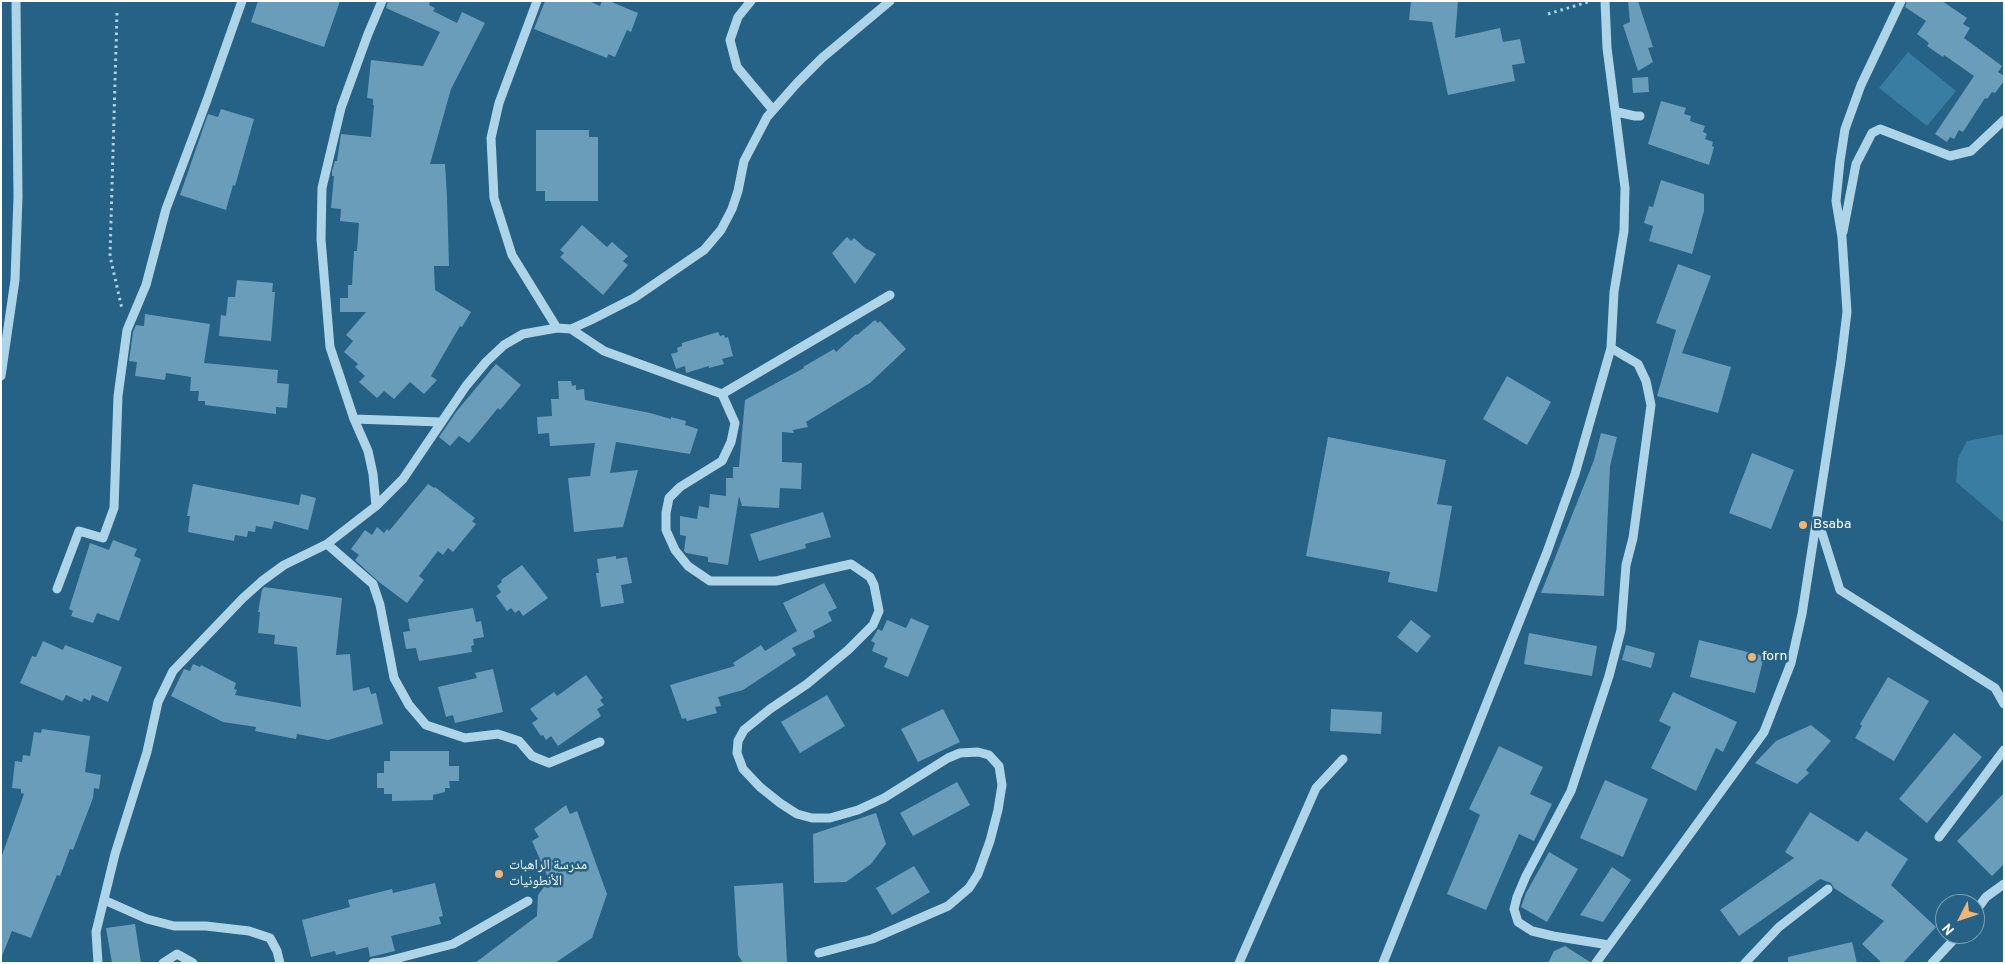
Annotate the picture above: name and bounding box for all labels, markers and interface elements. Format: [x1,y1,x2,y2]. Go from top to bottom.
place label: Bsaba [1813,517,1851,533]
marker: Bsaba [1797,519,1809,531]
place label: forn [1762,649,1787,665]
marker: forn [1746,651,1758,663]
place label: مدرسة الراهبات الأنطونيات [509,858,587,890]
marker: مدرسة الراهبات الأنطونيات [493,868,505,880]
north arrow [1935,894,1985,944]
text: N [1939,919,1959,938]

